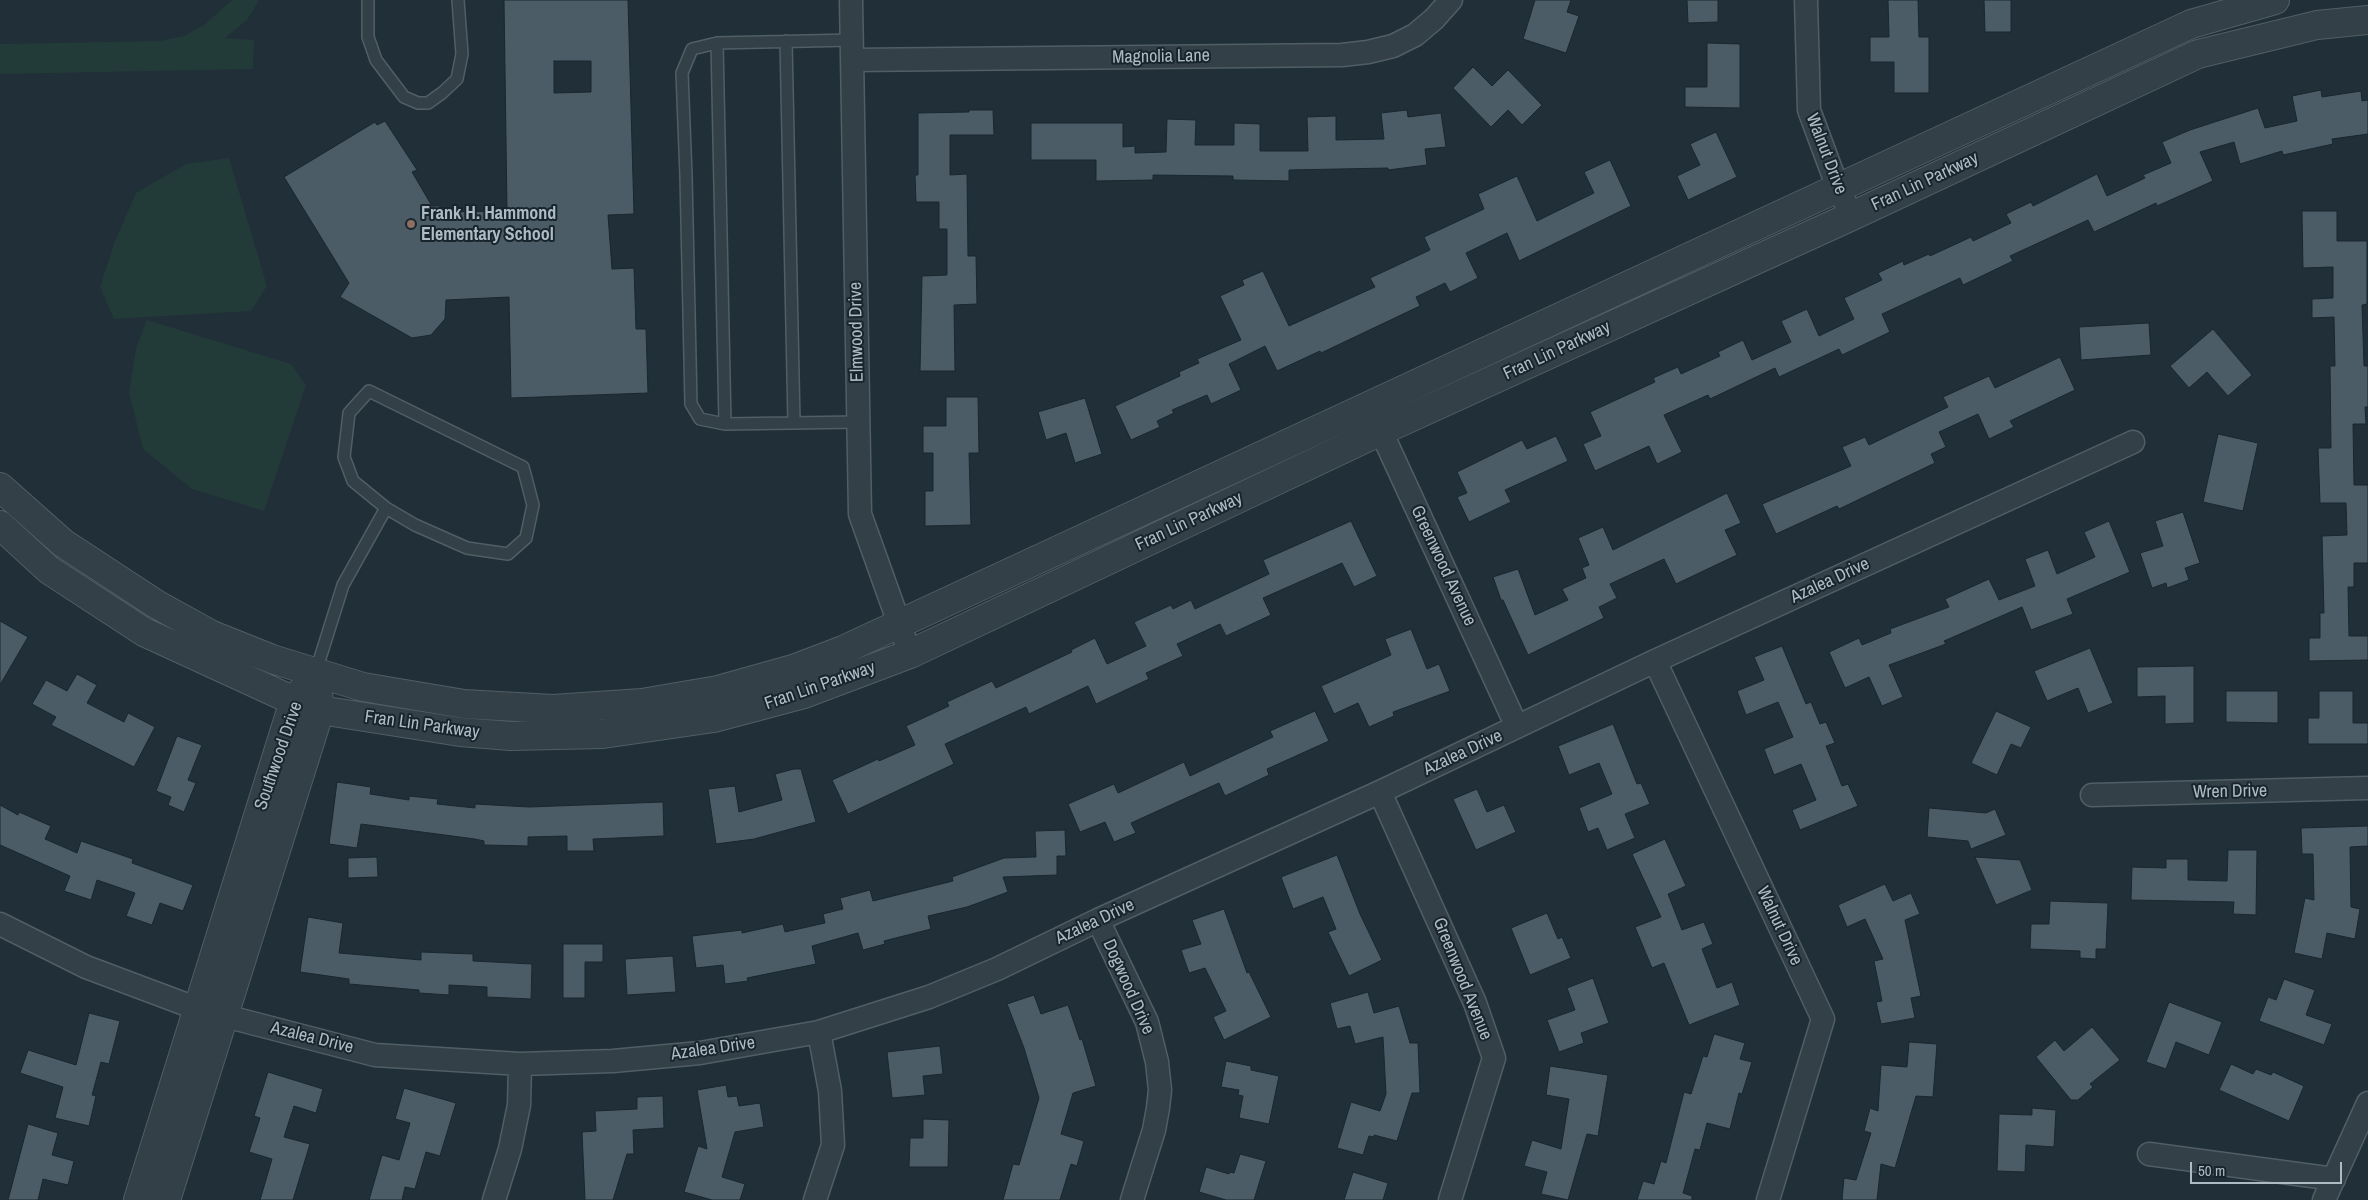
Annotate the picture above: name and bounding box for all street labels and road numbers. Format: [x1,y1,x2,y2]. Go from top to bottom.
street label: Magnolia Lane [1112,45,1210,69]
street label: Walnut Drive [1801,111,1851,197]
street label: Fran Lin Parkway [1868,148,1982,216]
street label: Elmwood Drive [845,282,869,382]
street label: Fran Lin Parkway [1500,317,1614,385]
street label: Fran Lin Parkway [1132,488,1246,556]
street label: Greenwood Avenue [1406,502,1480,630]
street label: Azalea Drive [1787,553,1873,609]
street label: Fran Lin Parkway [762,657,878,715]
street label: Southwood Drive [250,699,308,813]
street label: Fran Lin Parkway [363,706,481,744]
street label: Azalea Drive [1420,725,1506,781]
street label: Wren Drive [2193,781,2267,803]
street label: Walnut Drive [1751,883,1807,969]
street label: Azalea Drive [1052,894,1138,950]
street label: Greenwood Avenue [1428,915,1496,1043]
street label: Dogwood Drive [1097,936,1159,1038]
street label: Azalea Drive [268,1017,356,1059]
street label: Azalea Drive [670,1032,756,1066]

